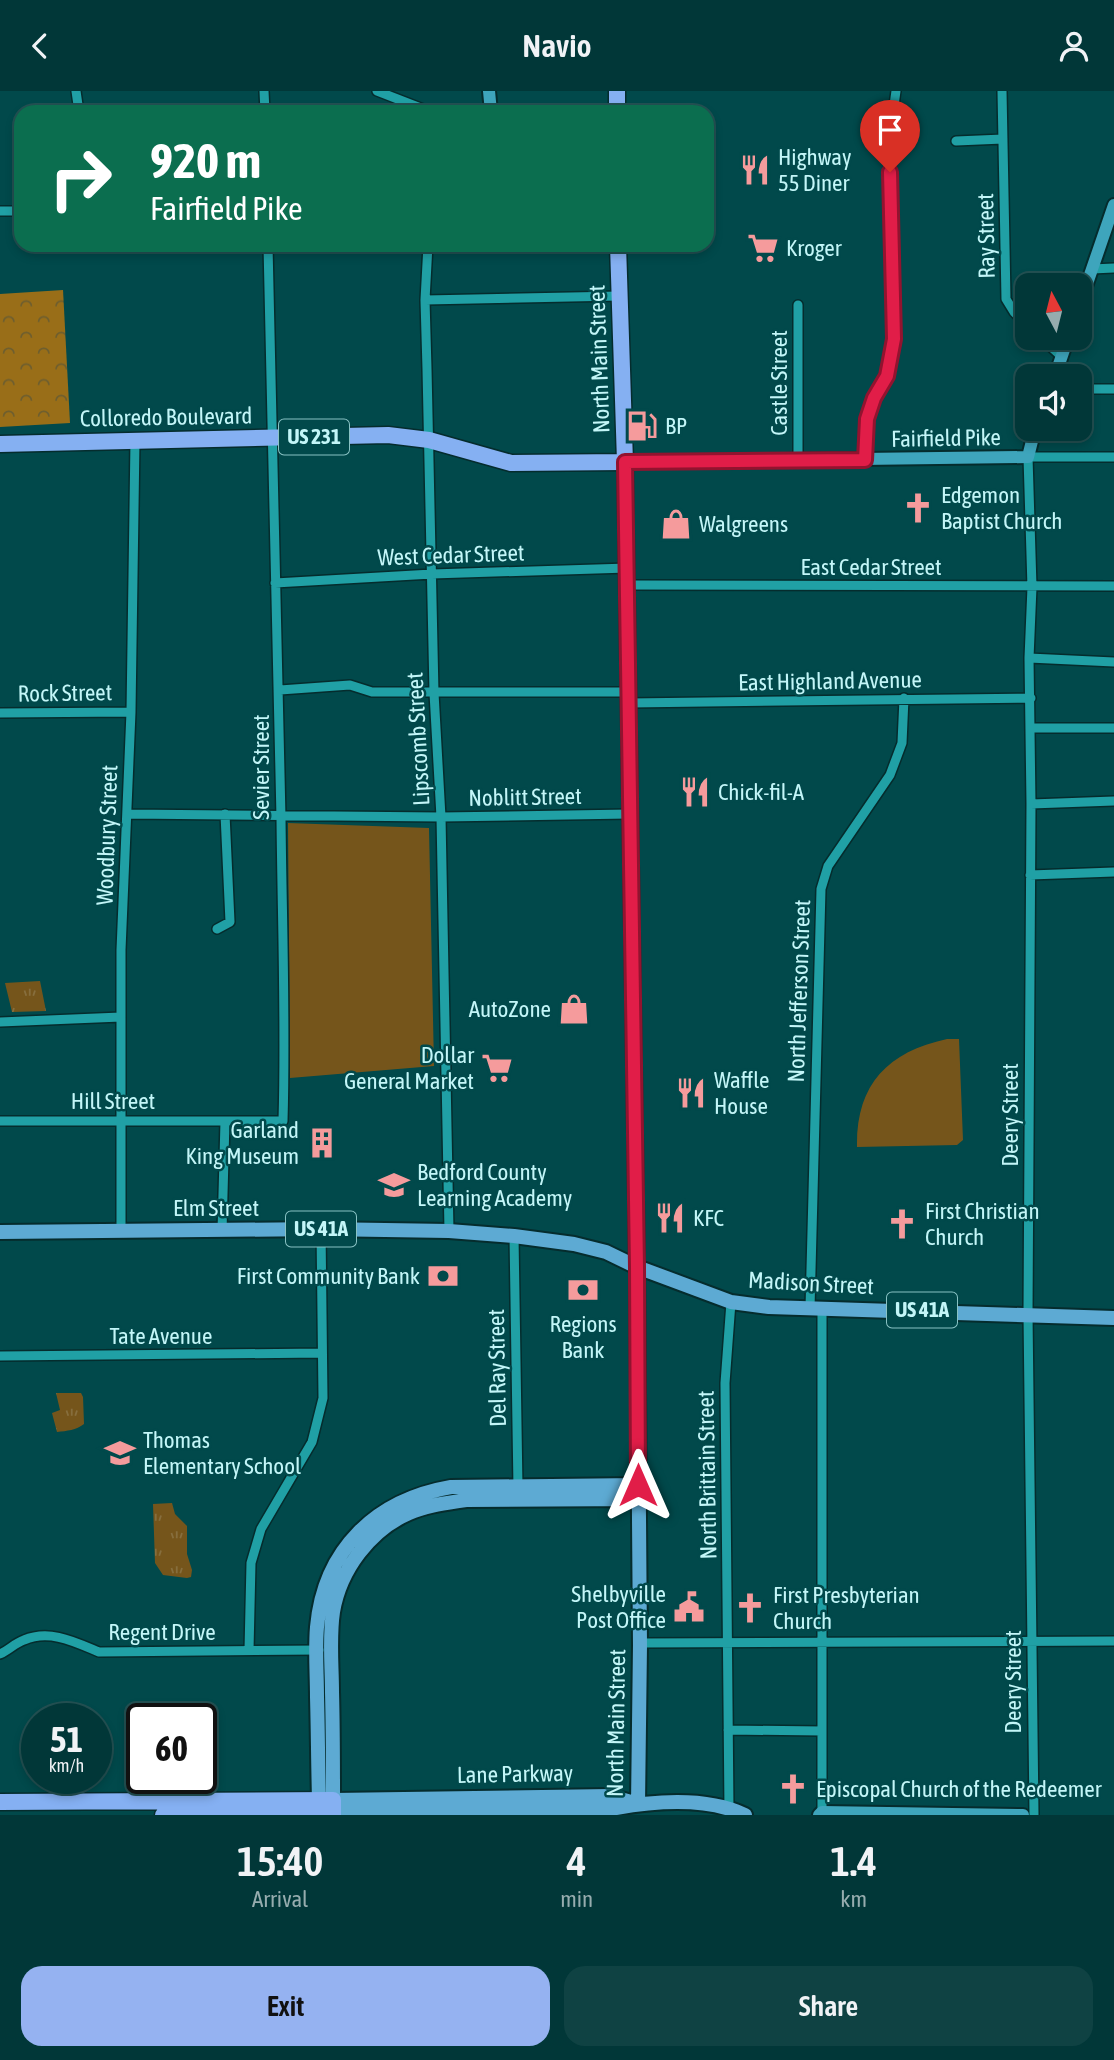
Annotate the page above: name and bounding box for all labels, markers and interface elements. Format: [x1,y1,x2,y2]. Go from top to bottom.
icon: back [21,27,59,65]
text: Navio [522,27,592,64]
icon: person [1055,27,1093,65]
pin [860,100,920,172]
icon: arrive [871,111,909,149]
text: 920 m [150,132,261,188]
icon: right [35,133,126,224]
place label: Highway 55 Diner [778,144,851,196]
restaurant icon: Highway 55 Diner [738,153,772,187]
text: Fairfield Pike [150,190,302,227]
street label: Ray Street [972,193,1000,279]
supermarket icon: Kroger [746,231,780,265]
place label: Kroger [786,235,843,261]
north arrow [1015,273,1092,350]
map controls [1015,273,1092,441]
street label: North Main Street [583,285,615,433]
street label: Castle Street [766,330,792,436]
button: sound [1015,364,1092,441]
street label: Colloredo Boulevard [80,402,252,432]
fuel station icon: BP [625,409,659,443]
place label: BP [665,413,687,439]
road number: US 231 [279,419,349,455]
street label: Fairfield Pike [891,424,1001,452]
place label: Edgemon Baptist Church [941,482,1062,534]
church icon: Edgemon Baptist Church [901,491,935,525]
shop icon: Walgreens [659,507,693,541]
place label: Walgreens [699,511,788,537]
street label: West Cedar Street [377,539,525,571]
street label: East Cedar Street [800,554,942,580]
street label: East Highland Avenue [738,666,922,696]
street label: Lipscomb Street [402,672,434,806]
street label: Rock Street [17,679,113,707]
street label: Sevier Street [248,714,274,820]
street label: Woodbury Street [92,764,122,906]
restaurant icon: Chick-fil-A [678,775,712,809]
place label: Chick-fil-A [718,779,805,805]
street label: Noblitt Street [468,783,582,811]
street label: North Jefferson Street [783,899,815,1083]
shop icon: AutoZone [557,992,591,1026]
place label: AutoZone [469,996,551,1022]
place label: Dollar General Market [344,1042,475,1094]
supermarket icon: Dollar General Market [480,1051,514,1085]
street label: Deery Street [997,1063,1023,1167]
place label: Waffle House [714,1067,769,1119]
restaurant icon: Waffle House [674,1076,708,1110]
street label: Hill Street [71,1088,155,1114]
place label: Garland King Museum [185,1117,299,1169]
building icon: Garland King Museum [305,1126,339,1160]
place label: Bedford County Learning Academy [417,1159,572,1211]
school or university icon: Bedford County Learning Academy [377,1168,411,1202]
street label: Elm Street [173,1195,259,1221]
place label: First Christian Church [925,1198,1040,1250]
restaurant icon: KFC [653,1201,687,1235]
place label: KFC [693,1205,724,1231]
church icon: First Christian Church [885,1207,919,1241]
road number: US 41A [286,1211,356,1247]
bank icon: First Community Bank [426,1259,460,1293]
place label: First Community Bank [237,1263,420,1289]
street label: Madison Street [747,1267,875,1299]
bank icon: Regions Bank [566,1273,600,1307]
road number: US 41A [887,1293,957,1327]
street label: Del Ray Street [483,1309,511,1427]
place label: Regions Bank [549,1311,617,1363]
street label: Tate Avenue [110,1323,212,1349]
street label: North Brittain Street [693,1390,721,1560]
place label: Thomas Elementary School [143,1427,301,1479]
school or university icon: Thomas Elementary School [103,1436,137,1470]
position arrow [601,1448,675,1522]
place label: Shelbyville Post Office [571,1581,666,1633]
place label: First Presbyterian Church [773,1582,920,1634]
public building icon: Shelbyville Post Office [672,1590,706,1624]
church icon: First Presbyterian Church [733,1591,767,1625]
street label: Regent Drive [108,1619,216,1645]
street label: Deery Street [1000,1630,1026,1734]
street label: North Main Street [602,1649,630,1797]
speed limit sign: 60 [126,1703,217,1794]
text: 51 [50,1719,83,1759]
text: km/h [49,1755,84,1776]
street label: Lane Parkway [457,1760,573,1788]
church icon: Episcopal Church of the Redeemer [776,1772,810,1806]
place label: Episcopal Church of the Redeemer [816,1776,1103,1802]
text: 15:40 [237,1837,323,1885]
text: 4 [567,1837,587,1885]
text: 1.4 [830,1837,877,1885]
text: Arrival [252,1886,308,1912]
text: min [560,1886,593,1912]
text: km [840,1886,867,1912]
button: Exit [21,1966,550,2046]
button: Share [564,1966,1093,2046]

